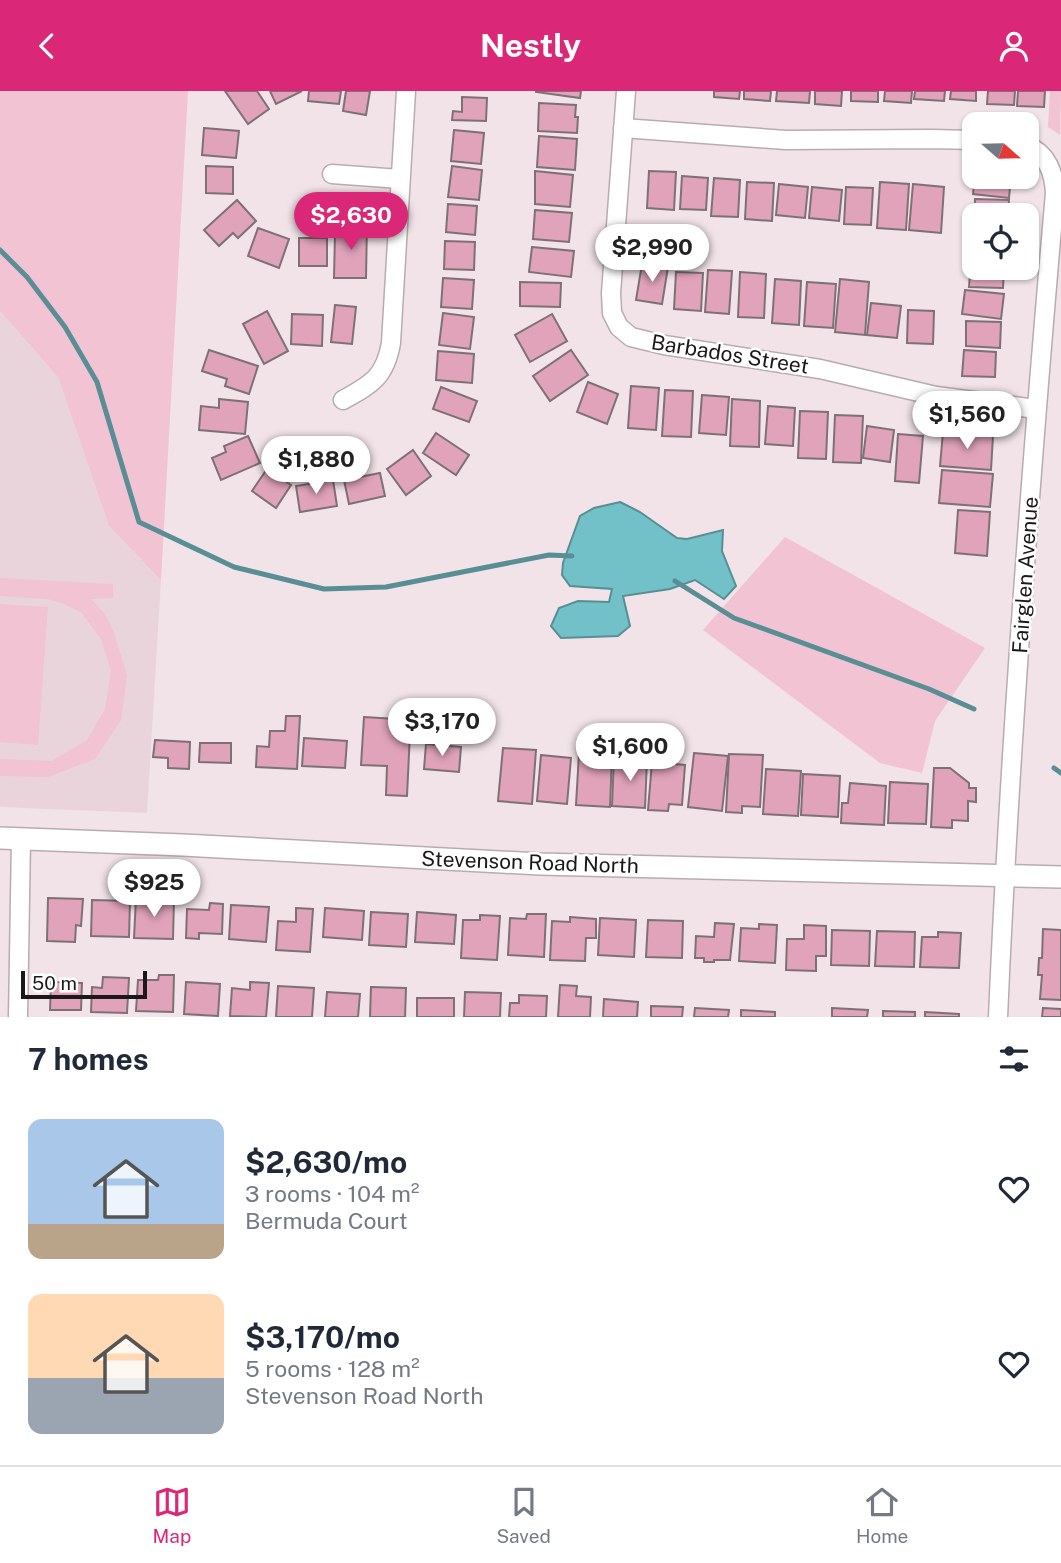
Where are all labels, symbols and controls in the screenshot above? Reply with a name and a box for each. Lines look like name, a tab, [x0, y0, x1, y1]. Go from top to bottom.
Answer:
icon: back	[28, 27, 66, 65]
text: Nestly	[480, 27, 581, 64]
icon: person	[995, 27, 1033, 65]
north arrow	[962, 112, 1040, 189]
map controls	[962, 112, 1039, 280]
pin: $2,630	[294, 193, 408, 252]
text: $2,630	[310, 201, 392, 228]
button: locate	[962, 203, 1039, 280]
pin: $2,990	[595, 225, 709, 284]
text: $2,990	[611, 233, 693, 260]
street label: Barbados Street	[649, 329, 811, 379]
pin: $1,560	[910, 391, 1024, 451]
text: $1,560	[928, 400, 1006, 427]
pin: $1,880	[259, 437, 373, 496]
text: $1,880	[277, 445, 355, 472]
street label: Fairglen Avenue	[1007, 496, 1043, 654]
pin: $3,170	[385, 699, 499, 758]
text: $3,170	[404, 707, 480, 734]
pin: $1,600	[573, 723, 687, 783]
text: $1,600	[592, 732, 668, 759]
street label: Stevenson Road North	[421, 846, 639, 878]
pin: $925	[113, 859, 195, 919]
text: $925	[124, 868, 184, 895]
scale bar	[21, 968, 147, 1000]
text: 50 m	[32, 972, 77, 994]
icon: filters	[995, 1040, 1033, 1078]
text: 7 homes	[28, 1041, 149, 1077]
text: $2,630/mo	[245, 1144, 407, 1180]
icon: home	[84, 1147, 168, 1231]
icon: heart	[995, 1170, 1033, 1208]
text: 3 rooms · 104 m²	[245, 1180, 419, 1207]
text: Bermuda Court	[245, 1207, 408, 1234]
text: $3,170/mo	[245, 1319, 400, 1355]
icon: home	[84, 1322, 168, 1406]
icon: heart	[995, 1345, 1033, 1383]
text: 5 rooms · 128 m²	[245, 1355, 420, 1382]
text: Stevenson Road North	[245, 1382, 484, 1409]
tab: Map	[153, 1483, 191, 1547]
tab: Saved	[496, 1483, 551, 1547]
tab: Home	[856, 1483, 908, 1547]

